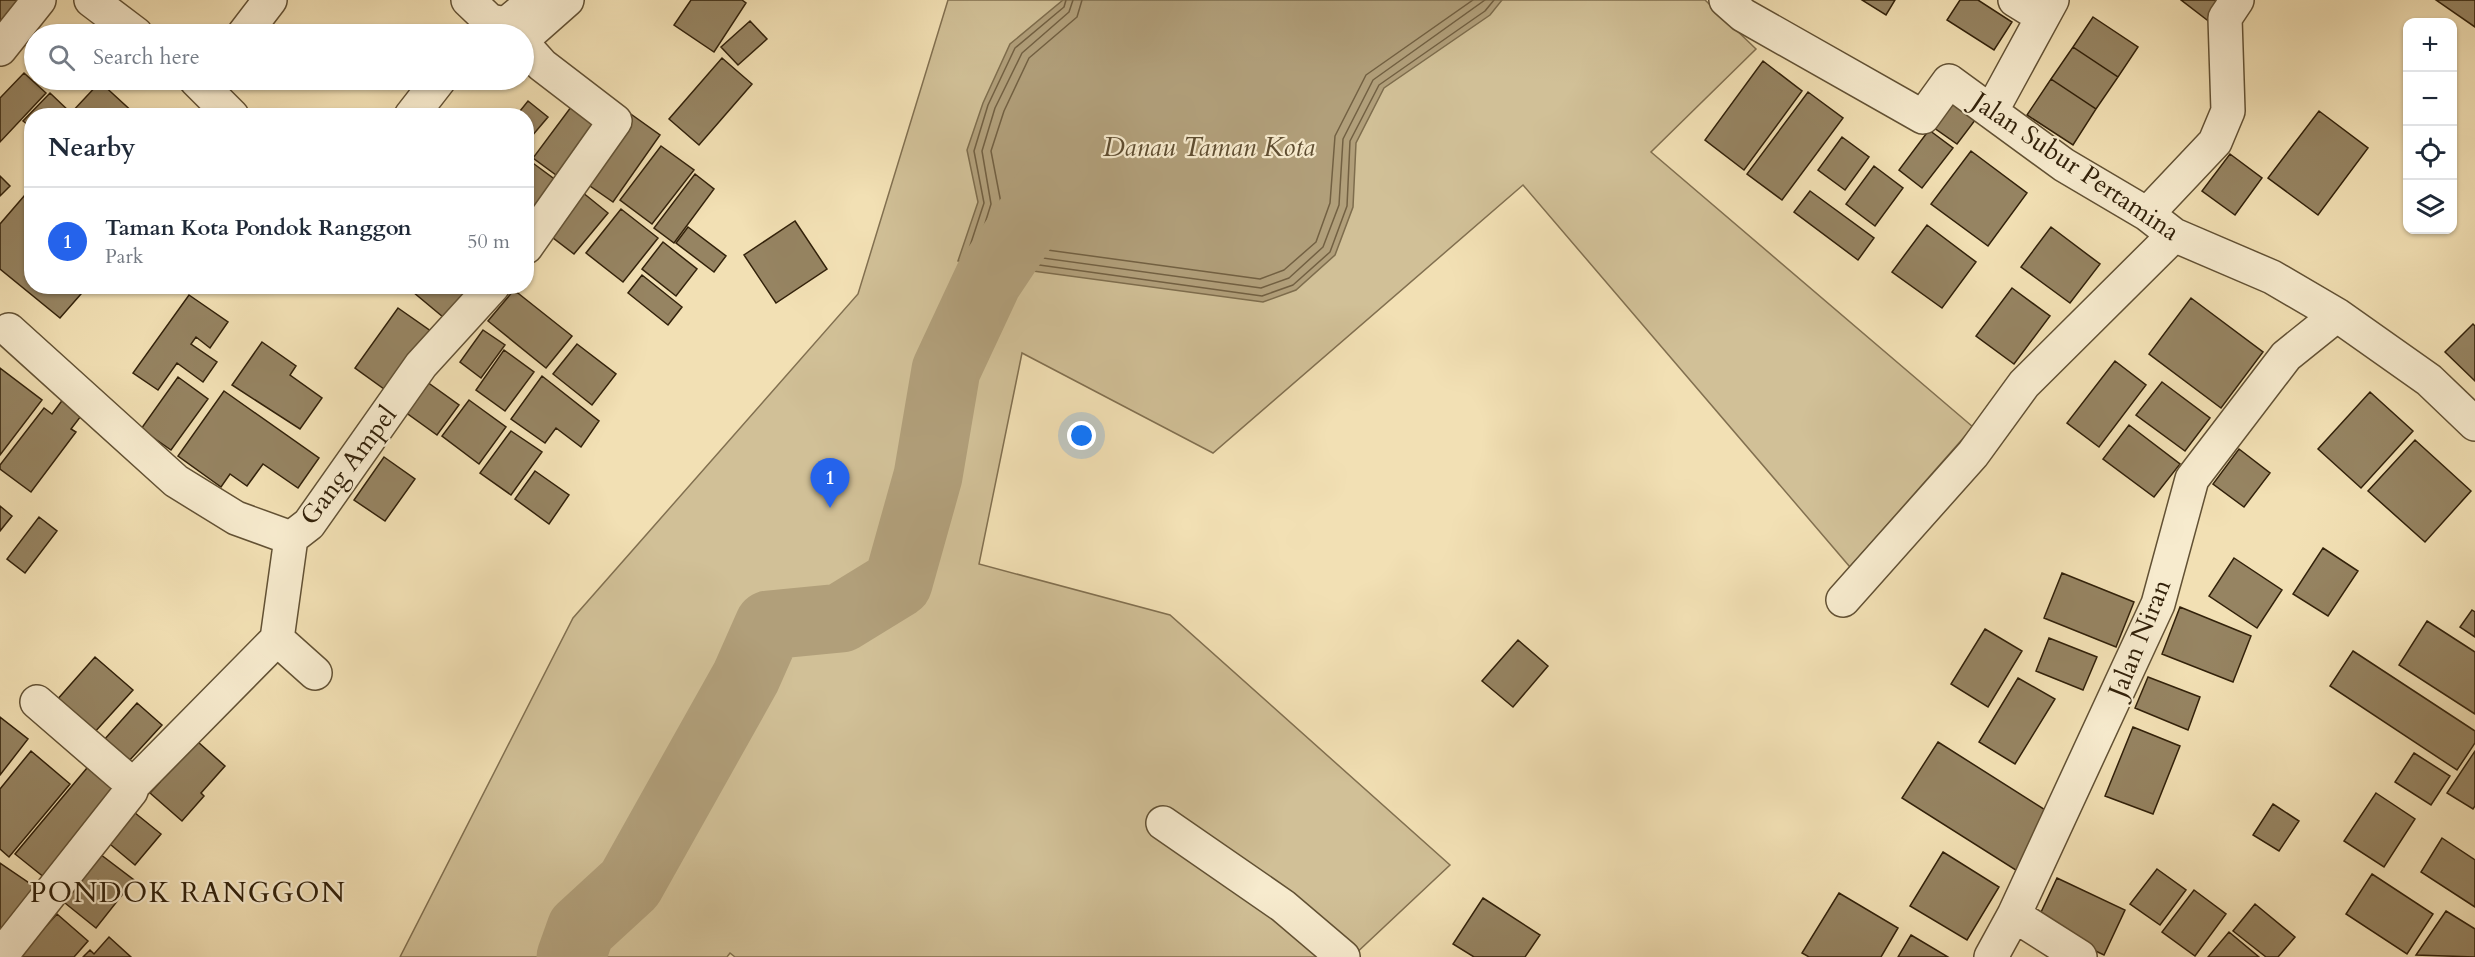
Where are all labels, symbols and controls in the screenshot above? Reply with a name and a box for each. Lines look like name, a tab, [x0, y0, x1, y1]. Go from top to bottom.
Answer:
map controls	[2403, 18, 2457, 234]
button: +	[2403, 18, 2457, 72]
search box	[24, 24, 534, 90]
icon: search	[45, 41, 78, 74]
text: Search here	[93, 42, 200, 72]
button: −	[2403, 72, 2457, 126]
street label: Jalan Subur Pertamina	[1962, 82, 2186, 249]
button: locate	[2403, 126, 2457, 180]
water label: Danau Taman Kota	[1103, 129, 1315, 166]
text: Nearby	[48, 130, 136, 165]
button: layers	[2403, 180, 2457, 234]
text: Taman Kota Pondok Ranggon	[105, 213, 412, 243]
text: 1	[62, 228, 73, 255]
text: 50 m	[467, 228, 510, 255]
text: Park	[105, 243, 143, 270]
street label: Gang Ampel	[292, 398, 405, 532]
your location	[1067, 421, 1096, 450]
pin: 1	[810, 458, 850, 508]
street label: Jalan Niran	[2098, 574, 2179, 706]
district label: PONDOK RANGGON	[30, 874, 346, 912]

